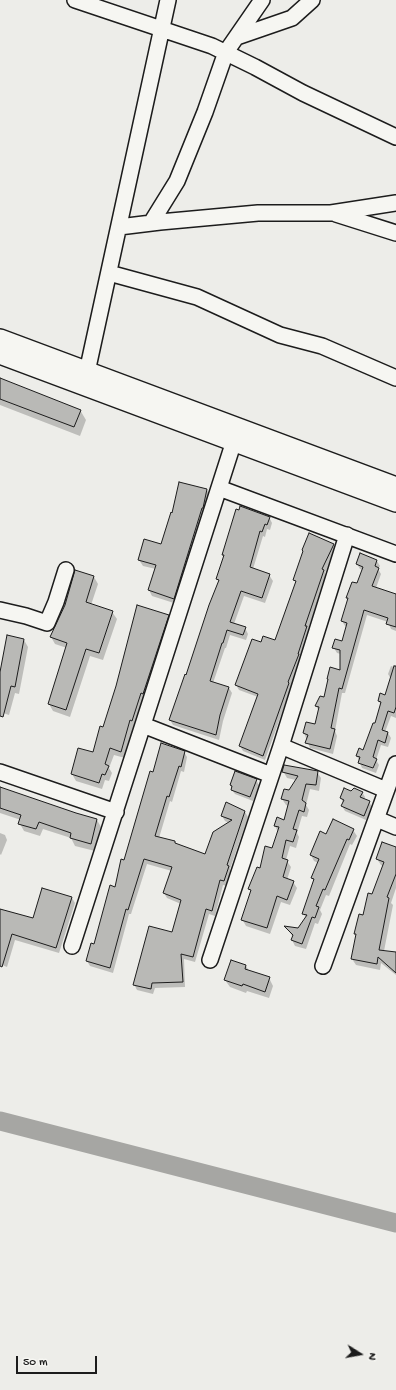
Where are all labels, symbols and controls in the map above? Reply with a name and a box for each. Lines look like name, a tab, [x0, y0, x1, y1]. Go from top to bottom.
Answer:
north arrow	[340, 1334, 380, 1374]
scale bar	[18, 1348, 99, 1374]
text: N	[365, 1352, 378, 1361]
text: 50 m	[23, 1356, 48, 1370]

